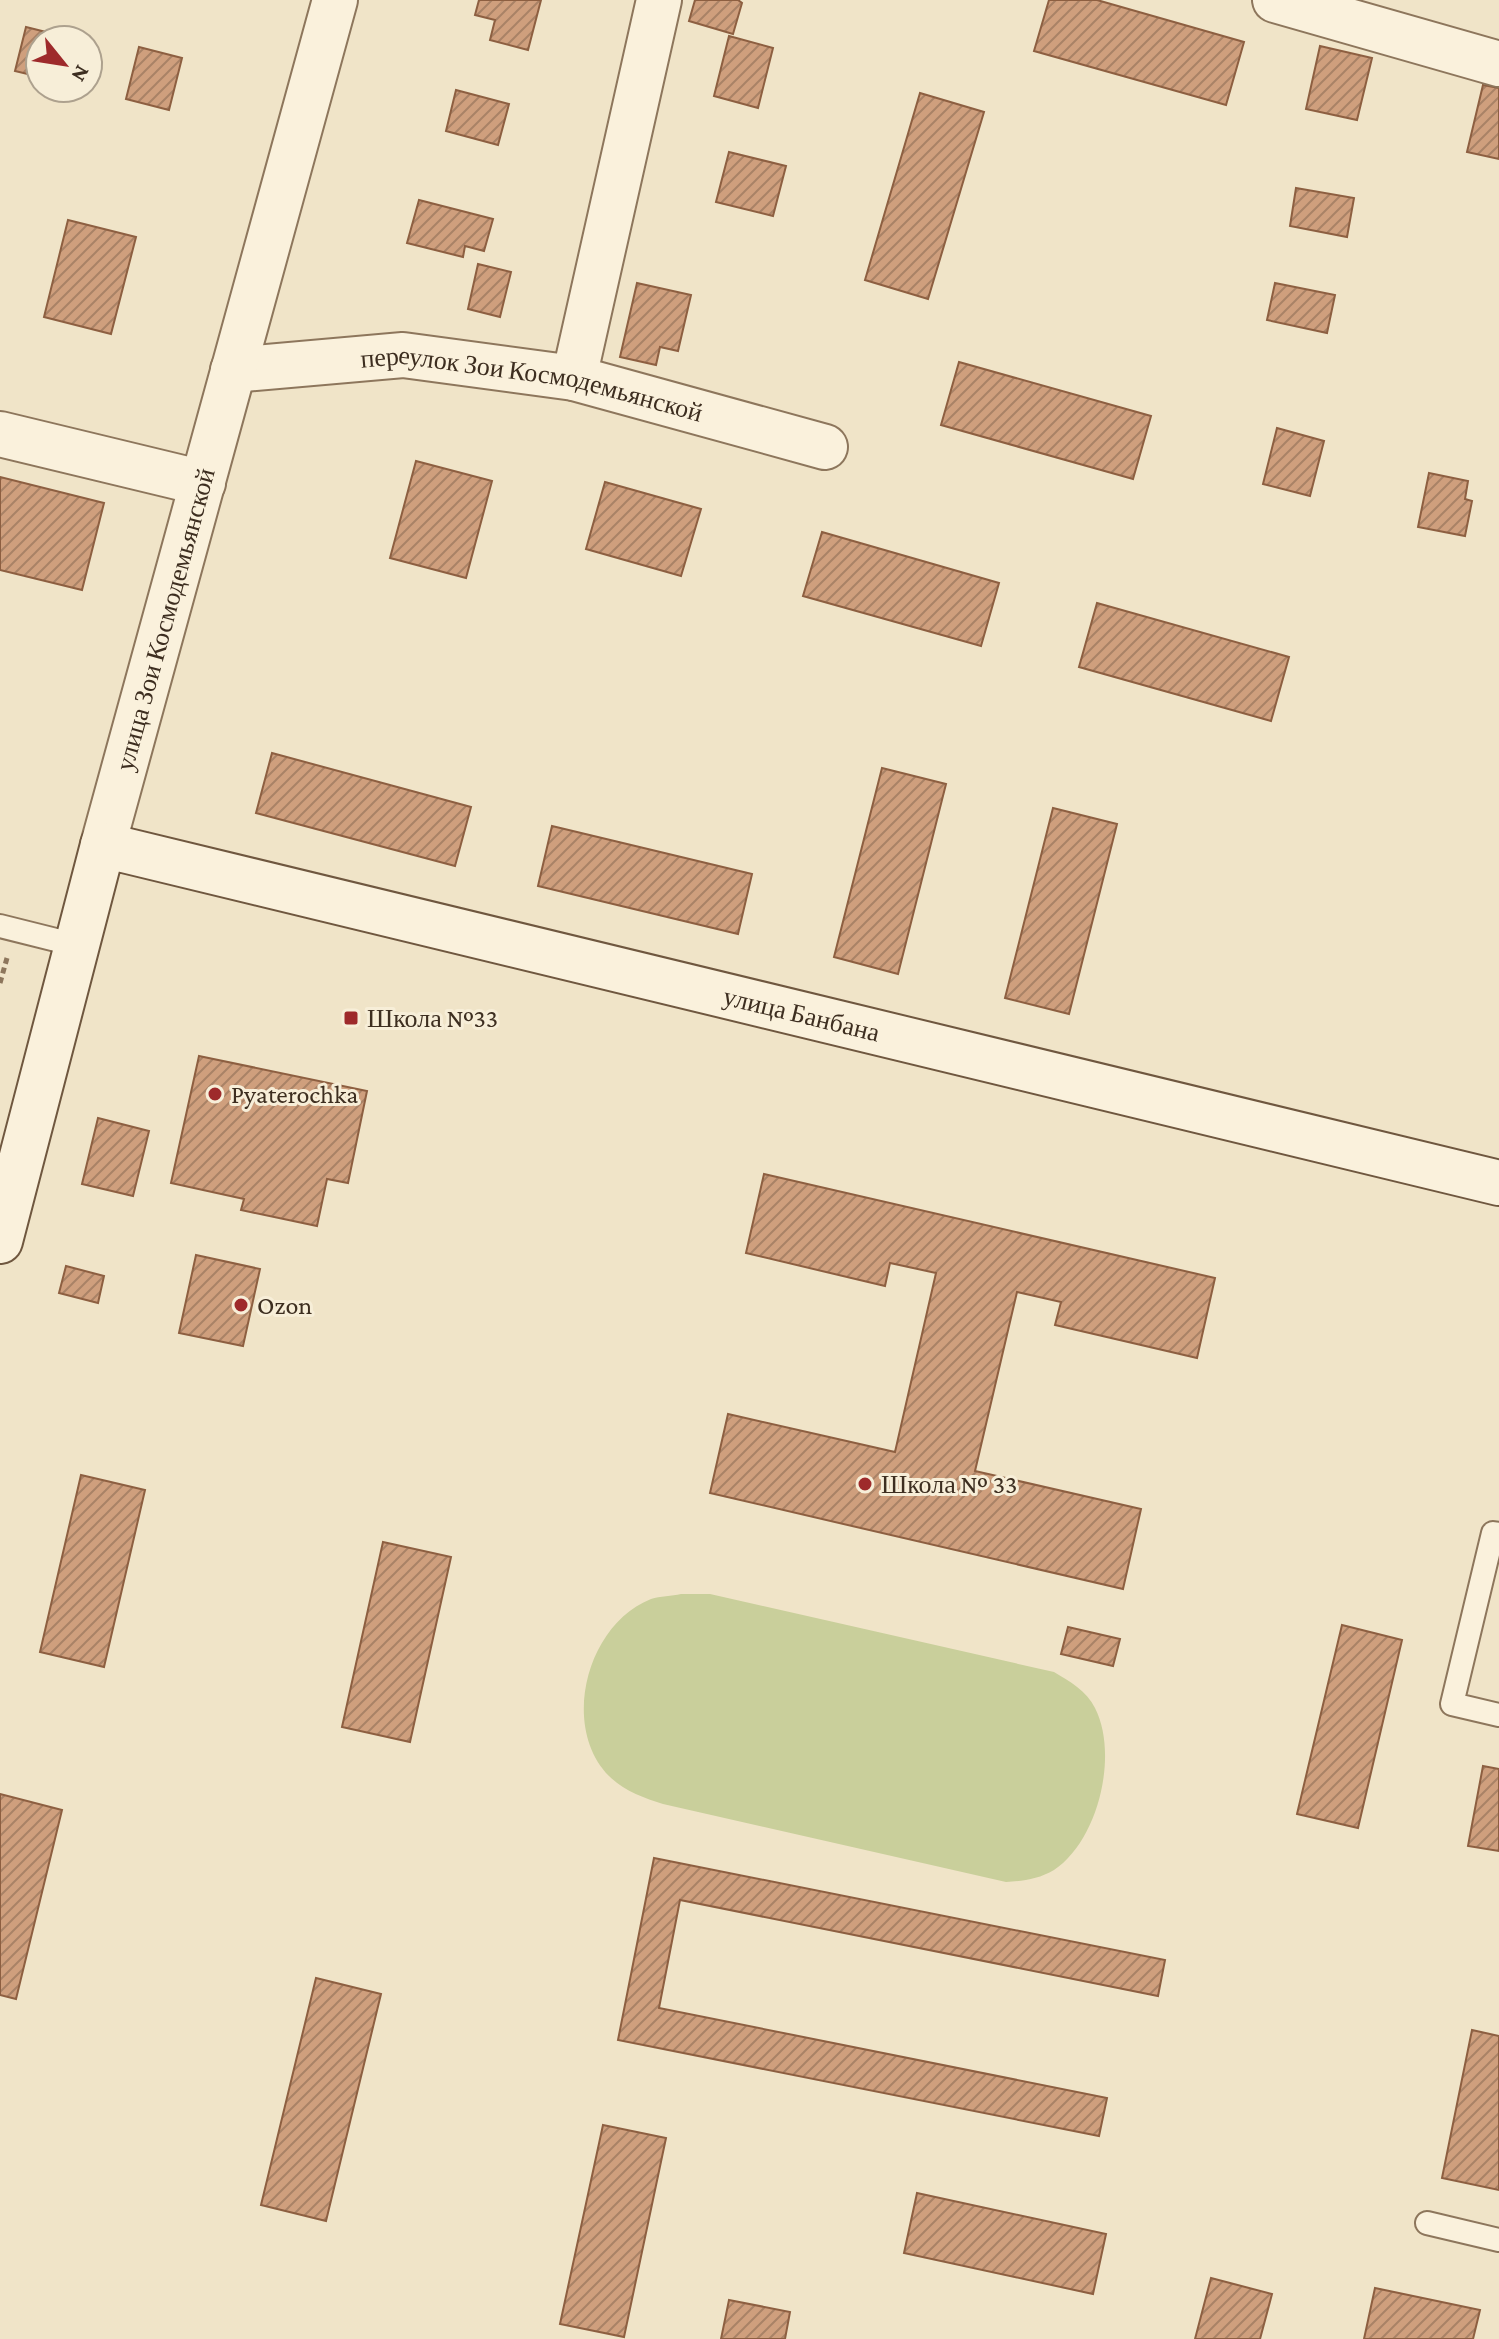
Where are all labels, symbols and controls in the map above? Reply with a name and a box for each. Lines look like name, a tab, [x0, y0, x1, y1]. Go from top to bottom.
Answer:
north arrow	[24, 24, 104, 104]
text: N	[66, 61, 95, 86]
street label: переулок Зои Космодемьянской	[359, 340, 706, 427]
street label: улица Зои Космодемьянской	[110, 465, 220, 774]
street label: улица Банбана	[721, 981, 883, 1047]
place label: Школа №33	[367, 1004, 498, 1033]
marker: Школа №33	[342, 1009, 360, 1027]
place label: Pyaterochka	[231, 1080, 358, 1109]
marker: Pyaterochka	[206, 1085, 224, 1103]
place label: Ozon	[257, 1291, 312, 1320]
marker: Ozon	[232, 1296, 250, 1314]
place label: Школа № 33	[881, 1470, 1017, 1499]
marker: Школа № 33	[856, 1475, 874, 1493]

